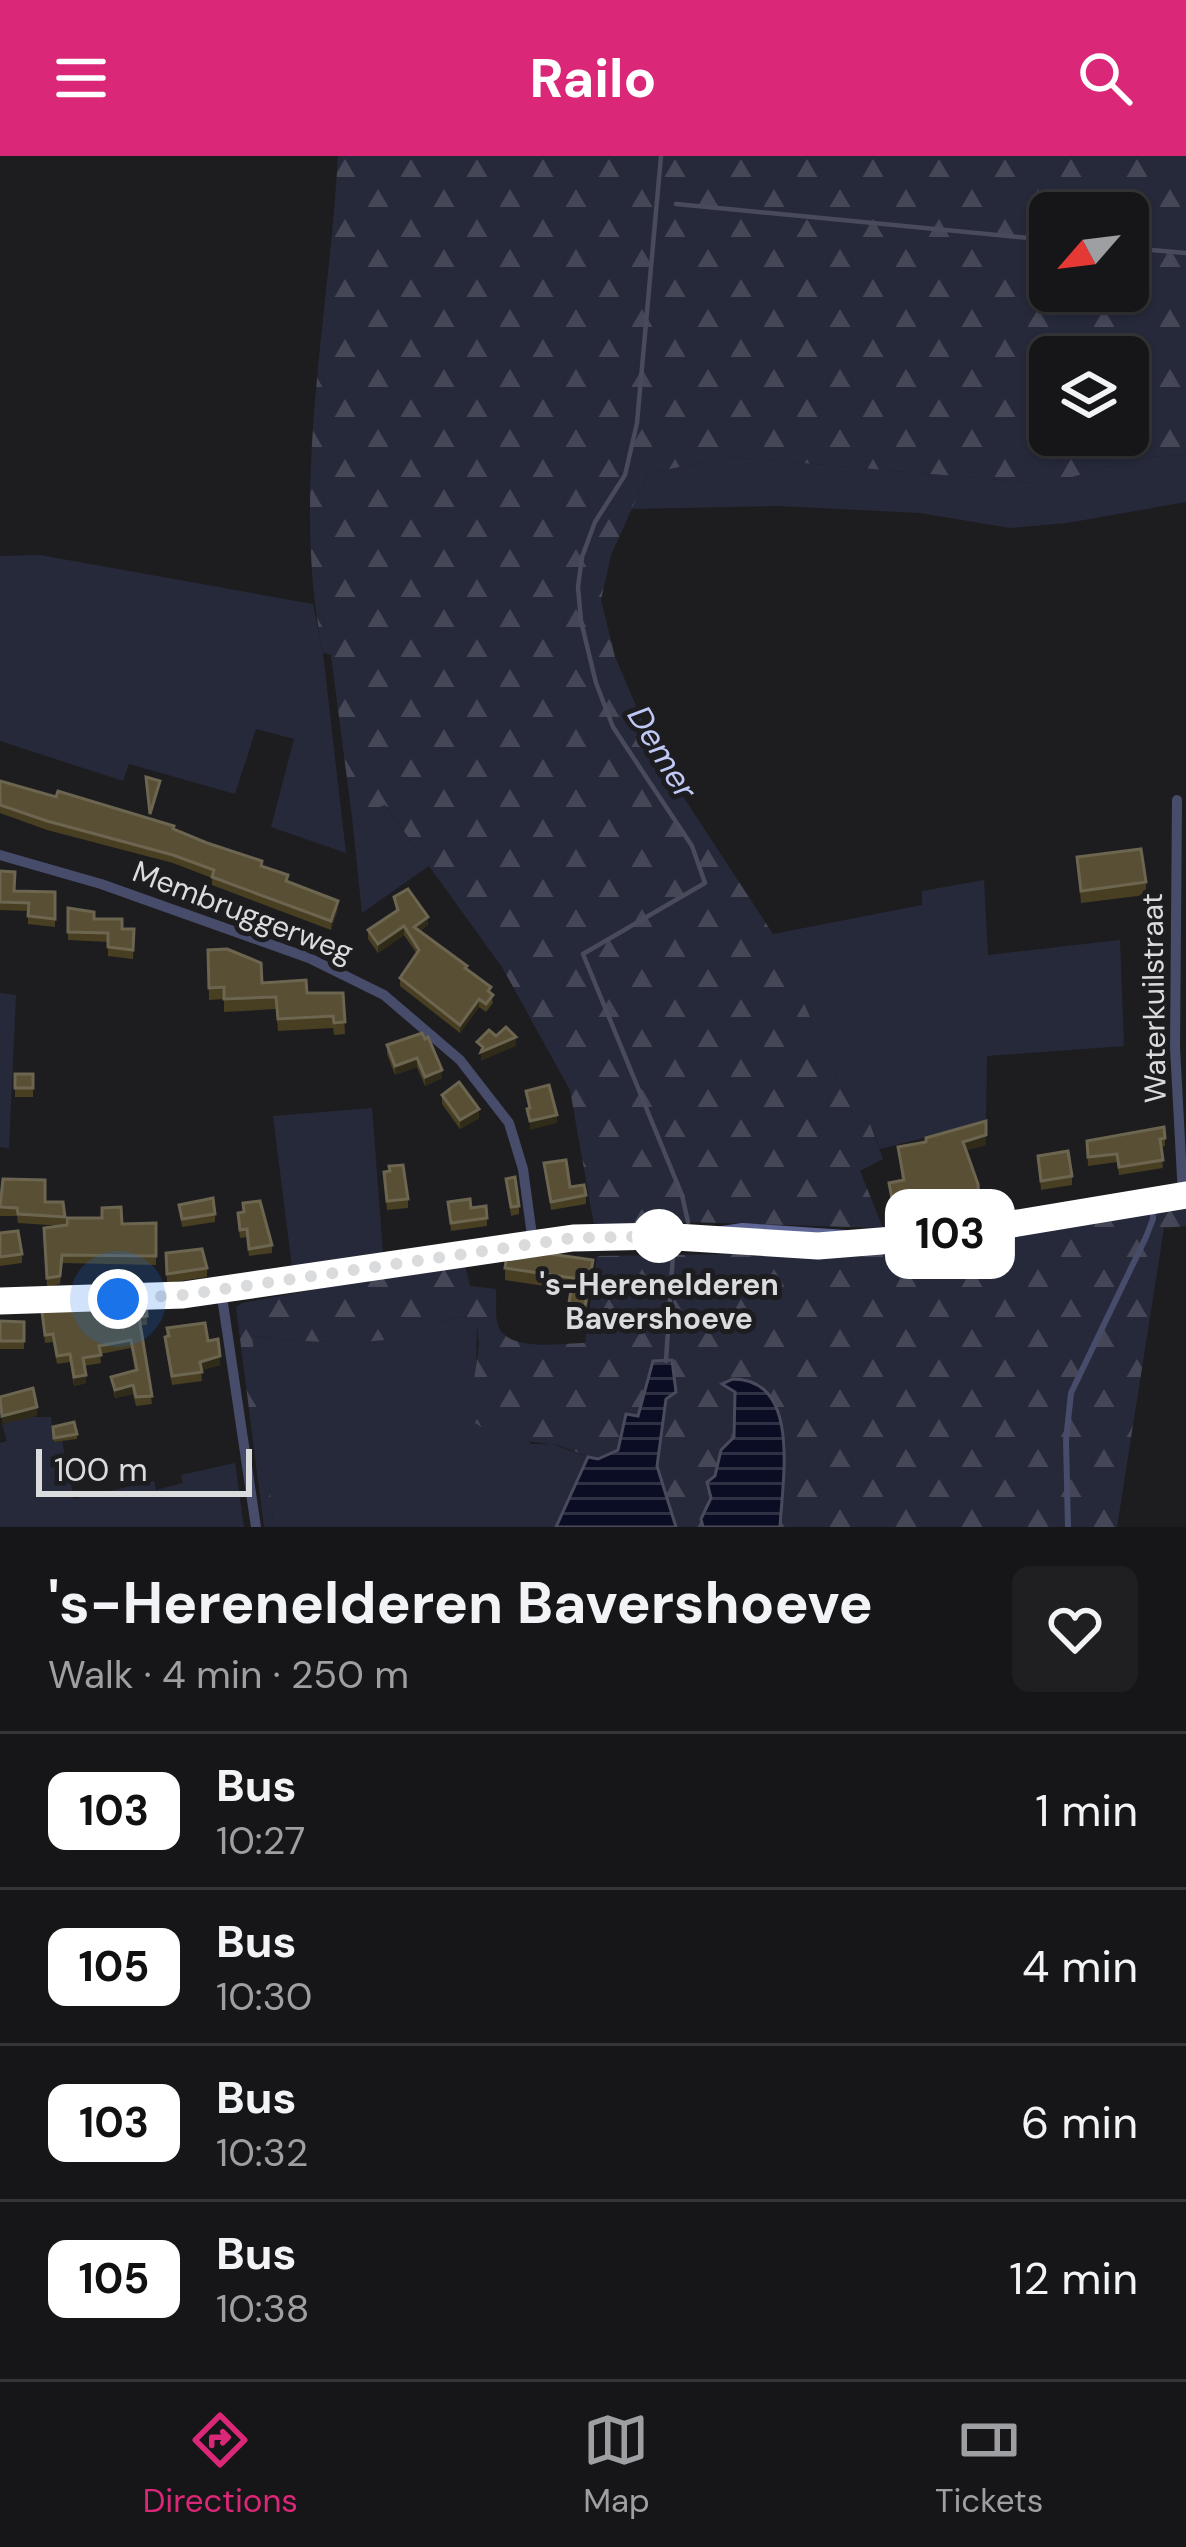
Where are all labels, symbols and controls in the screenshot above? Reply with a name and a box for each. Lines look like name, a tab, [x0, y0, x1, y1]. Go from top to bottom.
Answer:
text: Railo	[530, 43, 656, 114]
icon: menu	[48, 45, 114, 111]
icon: search	[1072, 45, 1138, 111]
north arrow	[1029, 192, 1149, 312]
map controls	[1029, 192, 1149, 456]
button: layers	[1029, 336, 1149, 456]
water label: Demer	[618, 698, 708, 808]
street label: Membruggerweg	[127, 852, 359, 972]
street label: Waterkuilstraat	[1132, 892, 1175, 1104]
line badge: 103	[881, 1195, 1019, 1273]
text: 103	[915, 1206, 985, 1261]
marker: 's-Herenelderen Bavershoeve	[634, 1211, 684, 1261]
place label: 's-Herenelderen Bavershoeve	[539, 1265, 779, 1338]
your location	[88, 1269, 148, 1329]
scale bar	[36, 1443, 252, 1496]
text: 100 m	[54, 1448, 148, 1491]
text: 's-Herenelderen Bavershoeve	[48, 1566, 873, 1641]
button: heart	[1012, 1566, 1138, 1692]
text: Walk · 4 min · 250 m	[48, 1649, 409, 1700]
text: Bus	[216, 1756, 296, 1815]
text: 1 min	[1035, 1781, 1138, 1840]
text: 103	[79, 1783, 149, 1838]
text: 10:27	[216, 1815, 305, 1866]
text: Bus	[216, 1912, 296, 1971]
text: 4 min	[1022, 1937, 1138, 1996]
text: 105	[79, 1939, 149, 1994]
text: 10:30	[216, 1971, 312, 2022]
text: Bus	[216, 2068, 296, 2127]
text: 6 min	[1021, 2093, 1138, 2152]
text: 103	[79, 2095, 149, 2150]
text: 10:32	[216, 2127, 308, 2178]
text: Bus	[216, 2224, 296, 2283]
text: 12 min	[1009, 2249, 1138, 2308]
text: 105	[79, 2251, 149, 2306]
text: 10:38	[216, 2283, 309, 2334]
tab: Directions	[143, 2407, 298, 2522]
tab: Map	[583, 2407, 650, 2522]
tab: Tickets	[935, 2407, 1043, 2522]

